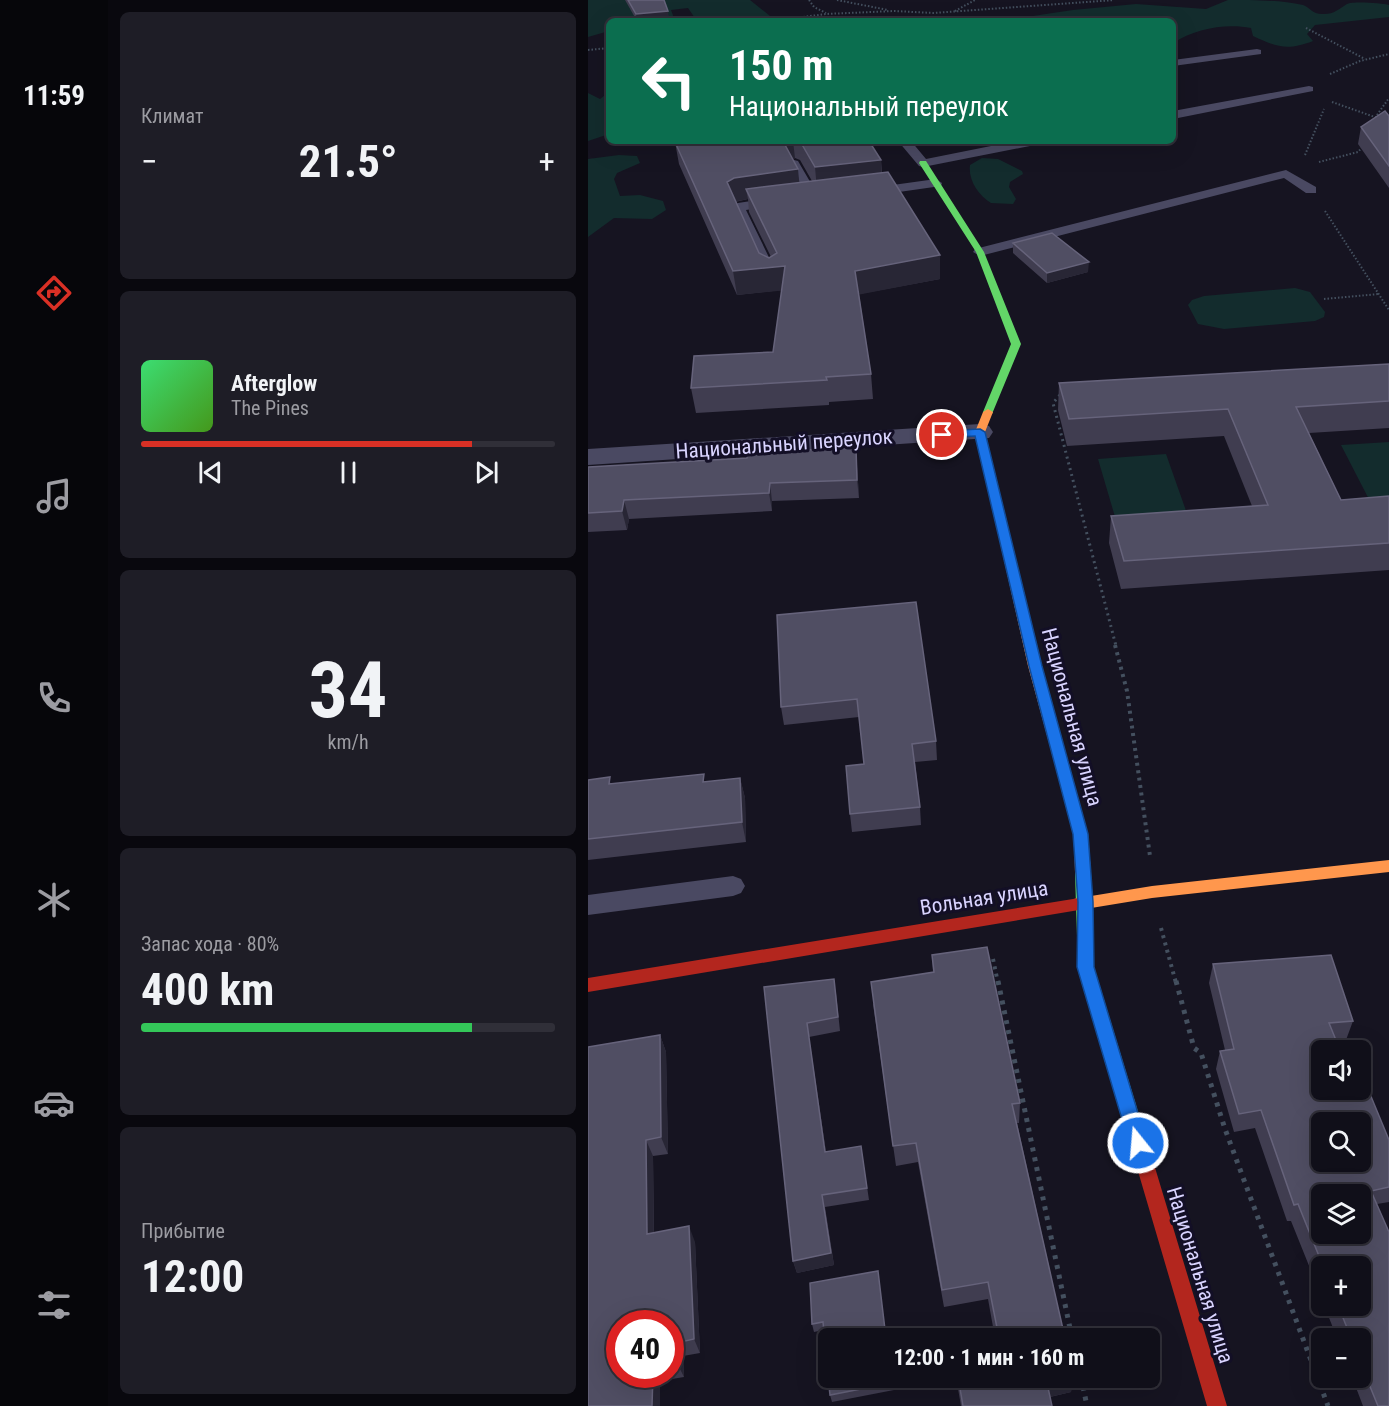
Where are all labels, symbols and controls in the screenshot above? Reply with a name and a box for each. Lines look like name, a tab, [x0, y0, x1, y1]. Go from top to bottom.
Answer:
text: 150 m	[729, 41, 834, 90]
icon: left	[630, 42, 708, 120]
text: 11:59	[23, 80, 85, 112]
text: Национальный переулок	[729, 91, 1009, 123]
text: Климат	[141, 104, 203, 128]
text: 21.5°	[299, 135, 397, 188]
text: −	[141, 142, 158, 181]
text: +	[539, 142, 555, 181]
icon: directions	[33, 272, 75, 314]
text: Afterglow	[231, 371, 317, 396]
text: The Pines	[231, 396, 309, 420]
pin	[916, 409, 967, 460]
icon: arrive	[925, 418, 958, 451]
street label: Национальный переулок	[675, 424, 893, 464]
icon: previous	[194, 456, 227, 489]
icon: pause	[332, 456, 365, 489]
icon: next	[470, 456, 503, 489]
icon: music	[33, 475, 75, 517]
street label: Национальная улица	[1037, 625, 1107, 809]
text: 34	[309, 645, 387, 736]
icon: phone	[33, 677, 75, 719]
text: km/h	[327, 730, 369, 754]
street label: Вольная улица	[918, 876, 1050, 920]
icon: climate	[33, 879, 75, 921]
text: Запас хода · 80%	[141, 932, 279, 956]
text: 400 km	[141, 963, 274, 1016]
map controls	[1311, 1040, 1371, 1388]
button: sound	[1311, 1040, 1371, 1100]
icon: car	[33, 1082, 75, 1124]
position arrow	[1106, 1111, 1170, 1175]
button: search	[1311, 1112, 1371, 1172]
street label: Национальная улица	[1162, 1184, 1238, 1366]
button: layers	[1311, 1184, 1371, 1244]
text: Прибытие	[141, 1219, 225, 1243]
text: 12:00	[141, 1250, 244, 1303]
button: +	[1311, 1256, 1371, 1316]
icon: filters	[33, 1284, 75, 1326]
speed limit sign: 40	[606, 1310, 684, 1388]
button: −	[1311, 1328, 1371, 1388]
text: 12:00 · 1 мин · 160 m	[894, 1345, 1084, 1370]

